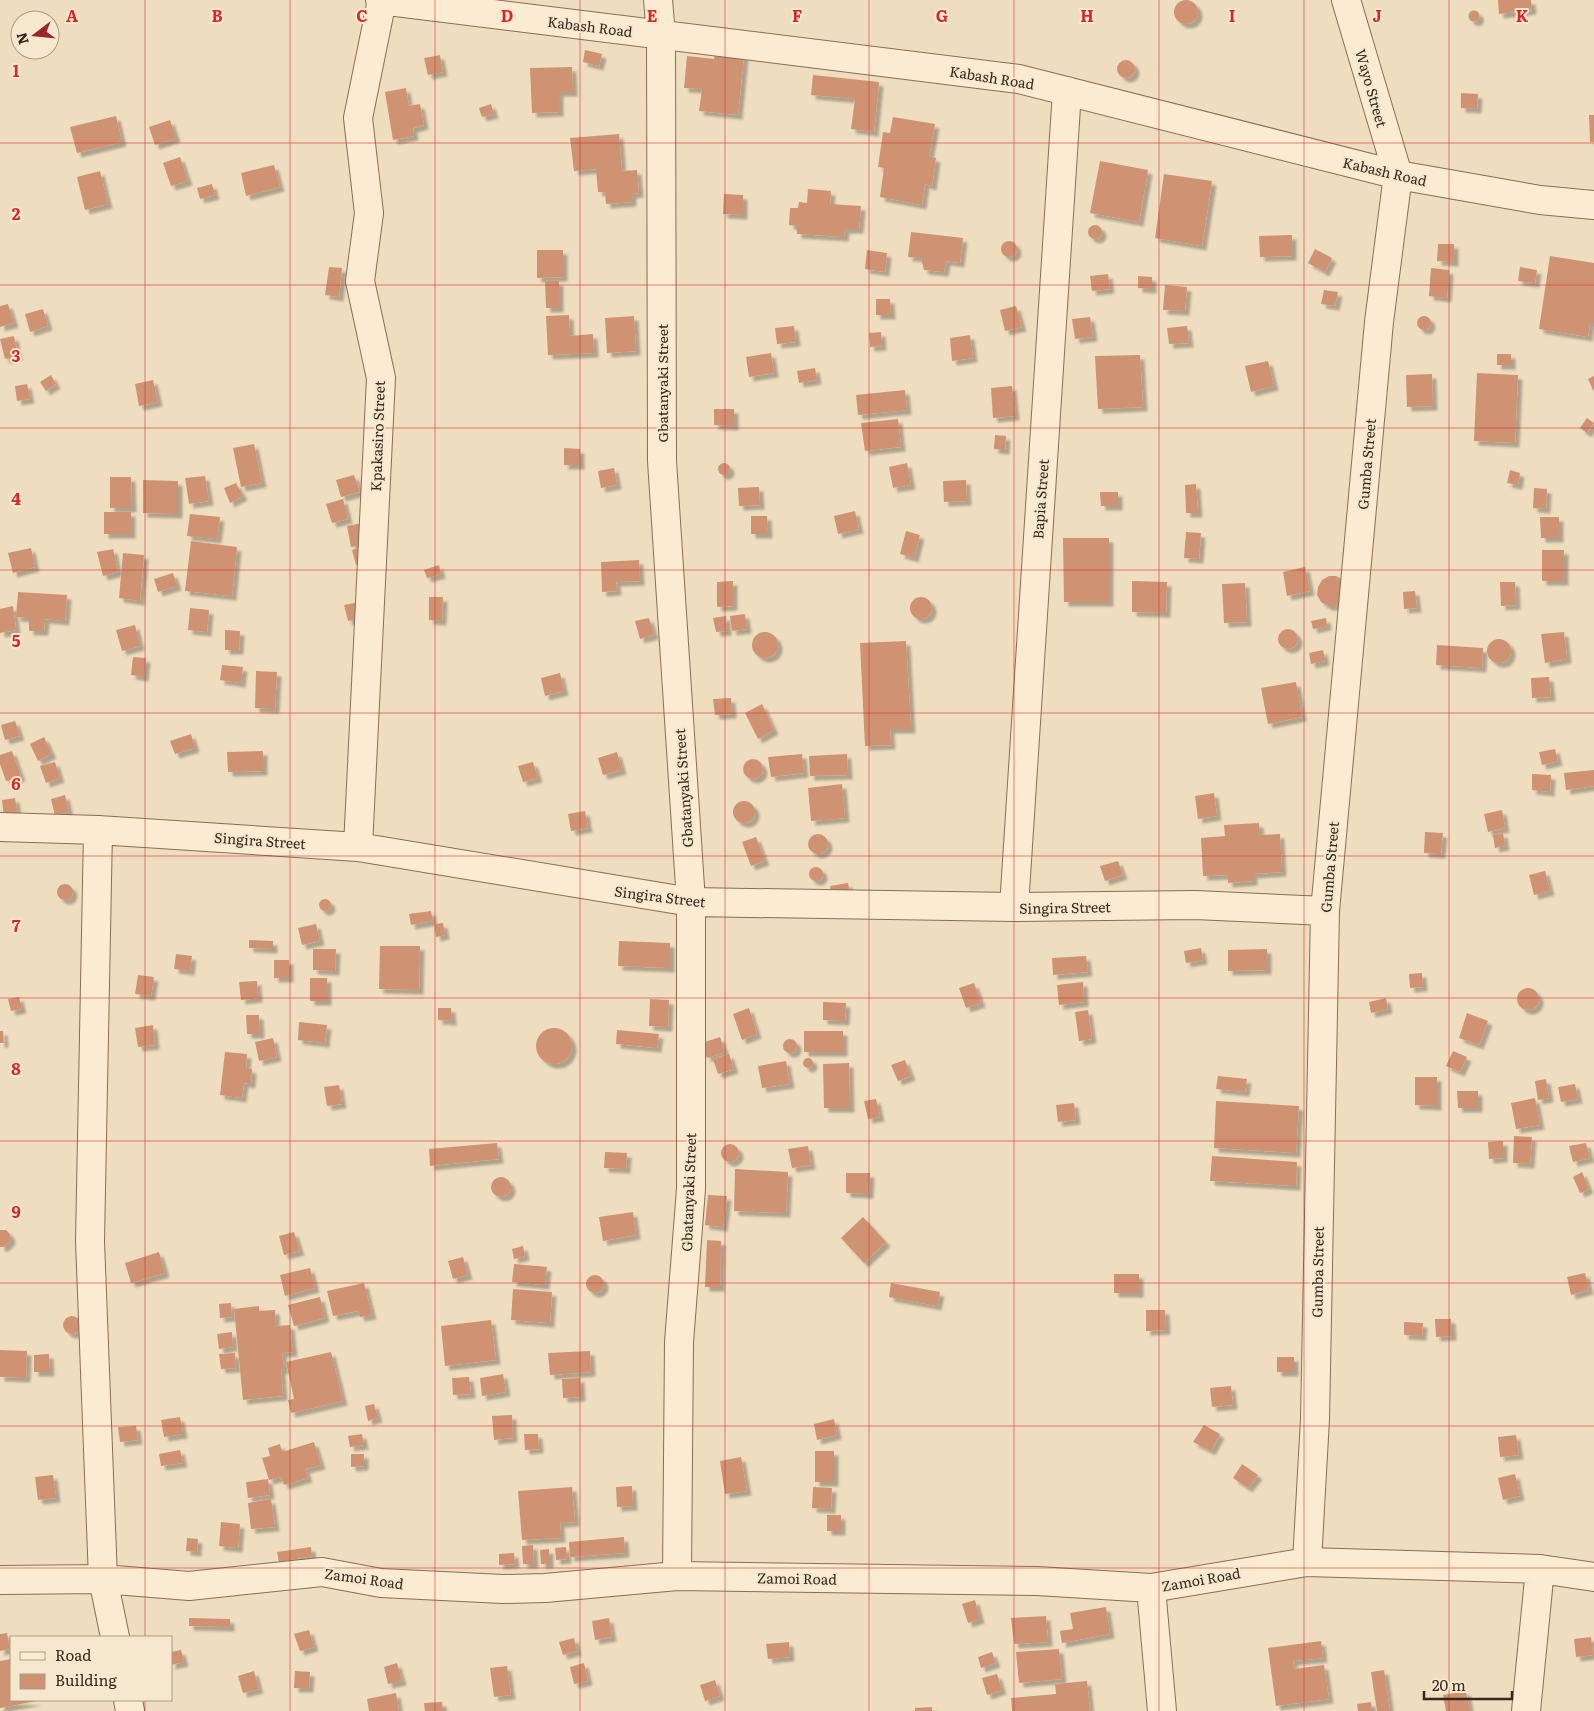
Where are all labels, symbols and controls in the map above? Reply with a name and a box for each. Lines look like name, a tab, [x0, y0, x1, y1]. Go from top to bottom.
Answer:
text: A	[66, 3, 78, 27]
text: B	[211, 3, 223, 27]
text: C	[356, 3, 368, 27]
text: D	[501, 3, 513, 27]
text: E	[647, 3, 658, 27]
text: F	[792, 3, 802, 27]
text: G	[936, 3, 948, 27]
text: H	[1080, 3, 1094, 27]
text: I	[1229, 3, 1235, 27]
text: J	[1372, 3, 1382, 27]
text: K	[1516, 3, 1529, 27]
north arrow	[10, 10, 60, 60]
street label: Kabash Road	[546, 11, 634, 41]
text: N	[10, 30, 33, 47]
street label: Wayo Street	[1351, 46, 1393, 130]
text: 1	[13, 58, 20, 82]
street label: Kabash Road	[948, 60, 1036, 94]
street label: Kabash Road	[1341, 152, 1429, 190]
text: 2	[12, 201, 21, 225]
street label: Gbatanyaki Street	[652, 323, 672, 443]
text: 3	[12, 343, 21, 367]
street label: Kpakasiro Street	[365, 380, 389, 492]
street label: Gumba Street	[1352, 417, 1380, 510]
street label: Bapia Street	[1027, 458, 1053, 540]
text: 4	[11, 486, 21, 510]
text: 5	[12, 628, 21, 652]
street label: Gbatanyaki Street	[669, 728, 697, 848]
text: 6	[11, 771, 21, 795]
street label: Gumba Street	[1315, 820, 1343, 913]
street label: Singira Street	[214, 827, 307, 853]
street label: Singira Street	[613, 880, 707, 912]
street label: Singira Street	[1019, 896, 1111, 918]
text: 7	[12, 913, 21, 937]
text: 8	[11, 1056, 21, 1080]
street label: Gbatanyaki Street	[676, 1132, 700, 1252]
text: 9	[11, 1199, 21, 1223]
street label: Gumba Street	[1306, 1226, 1328, 1318]
street label: Zamoi Road	[1160, 1562, 1242, 1596]
street label: Zamoi Road	[323, 1563, 405, 1594]
street label: Zamoi Road	[757, 1567, 837, 1589]
legend	[10, 1636, 172, 1701]
text: Road	[55, 1643, 91, 1666]
text: Building	[55, 1668, 117, 1691]
scale bar	[1424, 1668, 1512, 1700]
text: 20 m	[1432, 1673, 1466, 1696]

